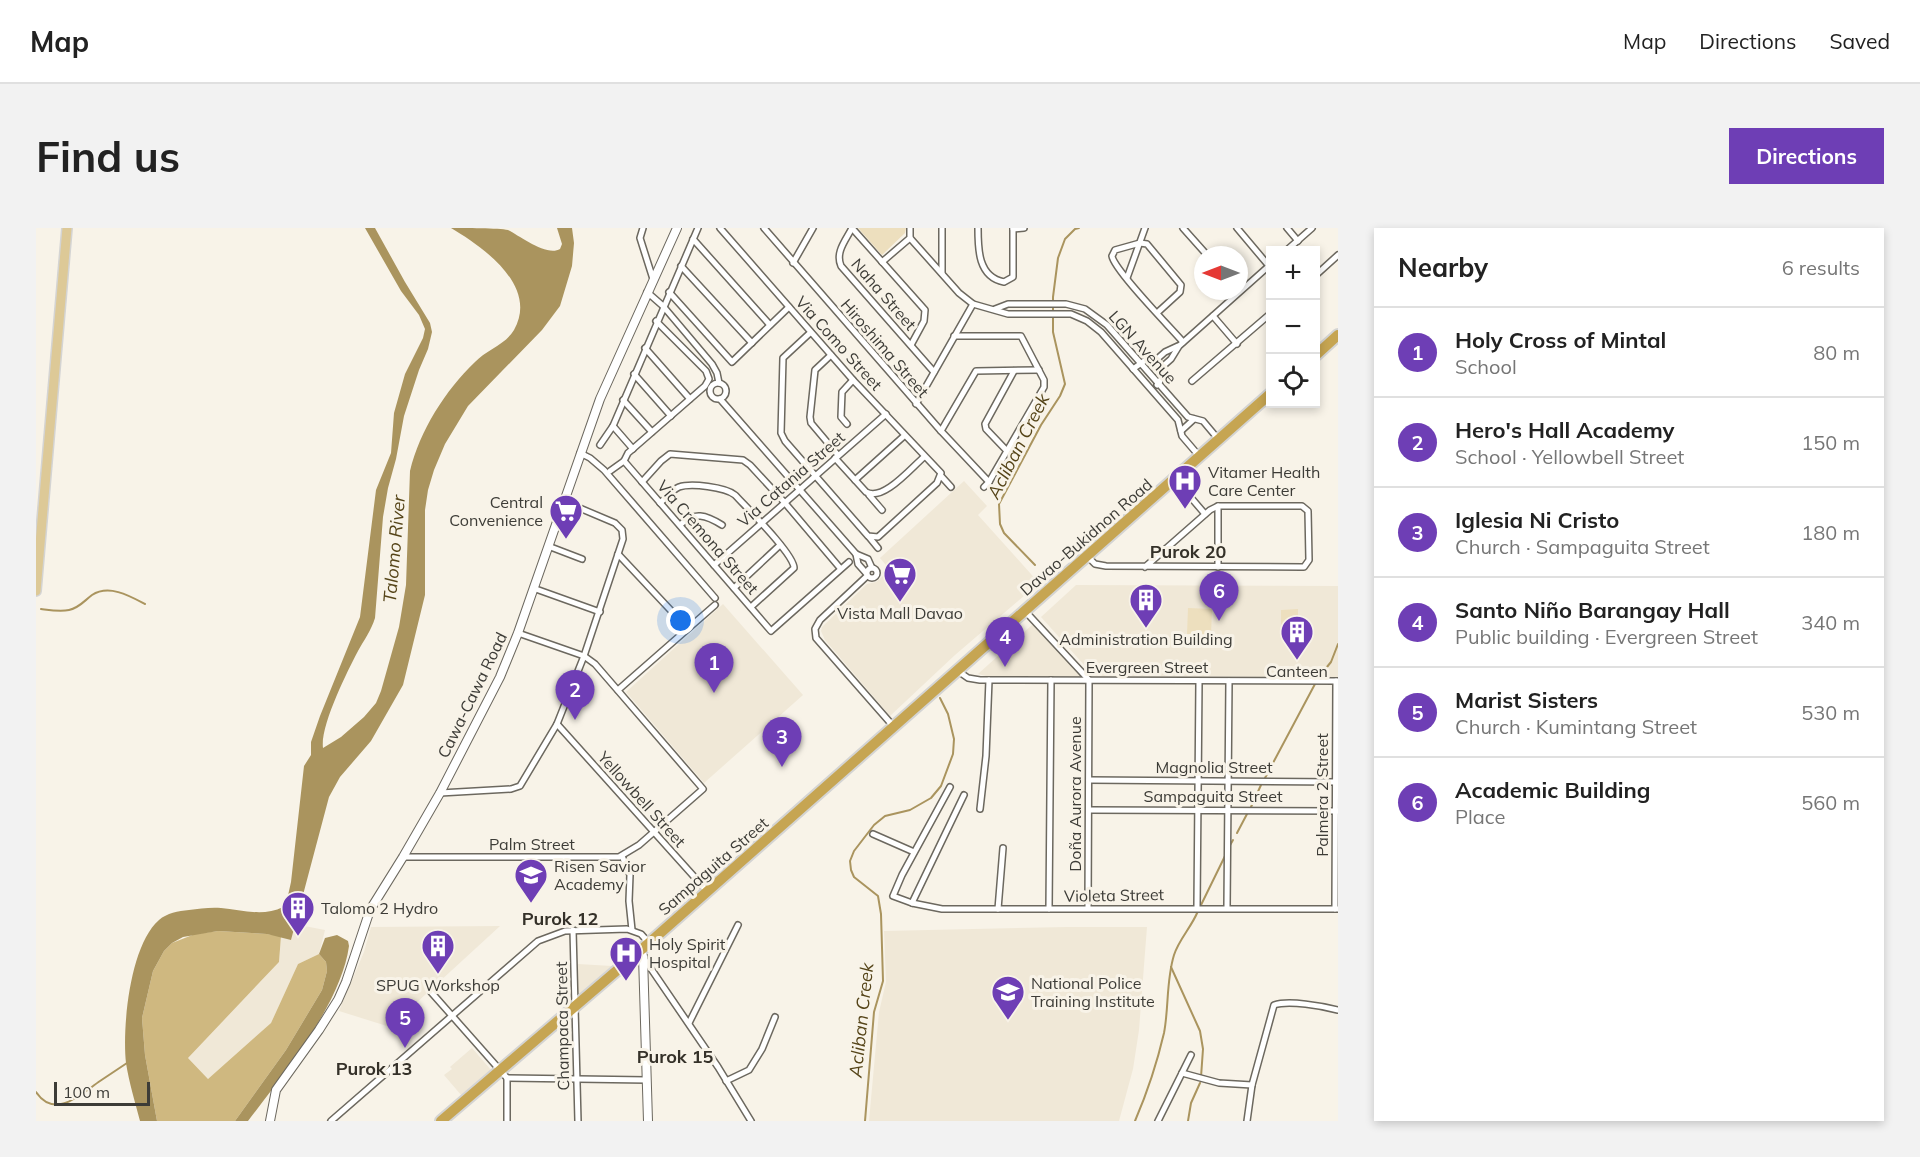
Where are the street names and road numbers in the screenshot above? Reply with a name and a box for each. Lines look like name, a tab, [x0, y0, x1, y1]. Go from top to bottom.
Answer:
street label: Naha Street	[847, 254, 921, 334]
street label: Via Como Street	[791, 292, 887, 395]
street label: Hiroshima Street	[837, 295, 934, 402]
street label: LGN Avenue	[1105, 306, 1181, 388]
street label: Via Catania Street	[733, 427, 849, 531]
street label: Davao-Bukidnon Road	[1016, 474, 1156, 600]
street label: Via Cremona Street	[653, 476, 763, 598]
street label: Cawa-Cawa Road	[433, 629, 511, 761]
street label: Evergreen Street	[1086, 657, 1209, 677]
street label: Doña Aurora Avenue	[1065, 716, 1085, 872]
street label: Palmera 2 Street	[1312, 733, 1332, 857]
street label: Yellowbell Street	[593, 746, 691, 851]
street label: Magnolia Street	[1155, 757, 1273, 777]
street label: Sampaguita Street	[1143, 786, 1283, 806]
street label: Sampaguita Street	[654, 813, 772, 919]
street label: Palm Street	[489, 834, 575, 854]
street label: Violeta Street	[1064, 884, 1165, 906]
street label: Champaca Street	[551, 961, 573, 1091]

